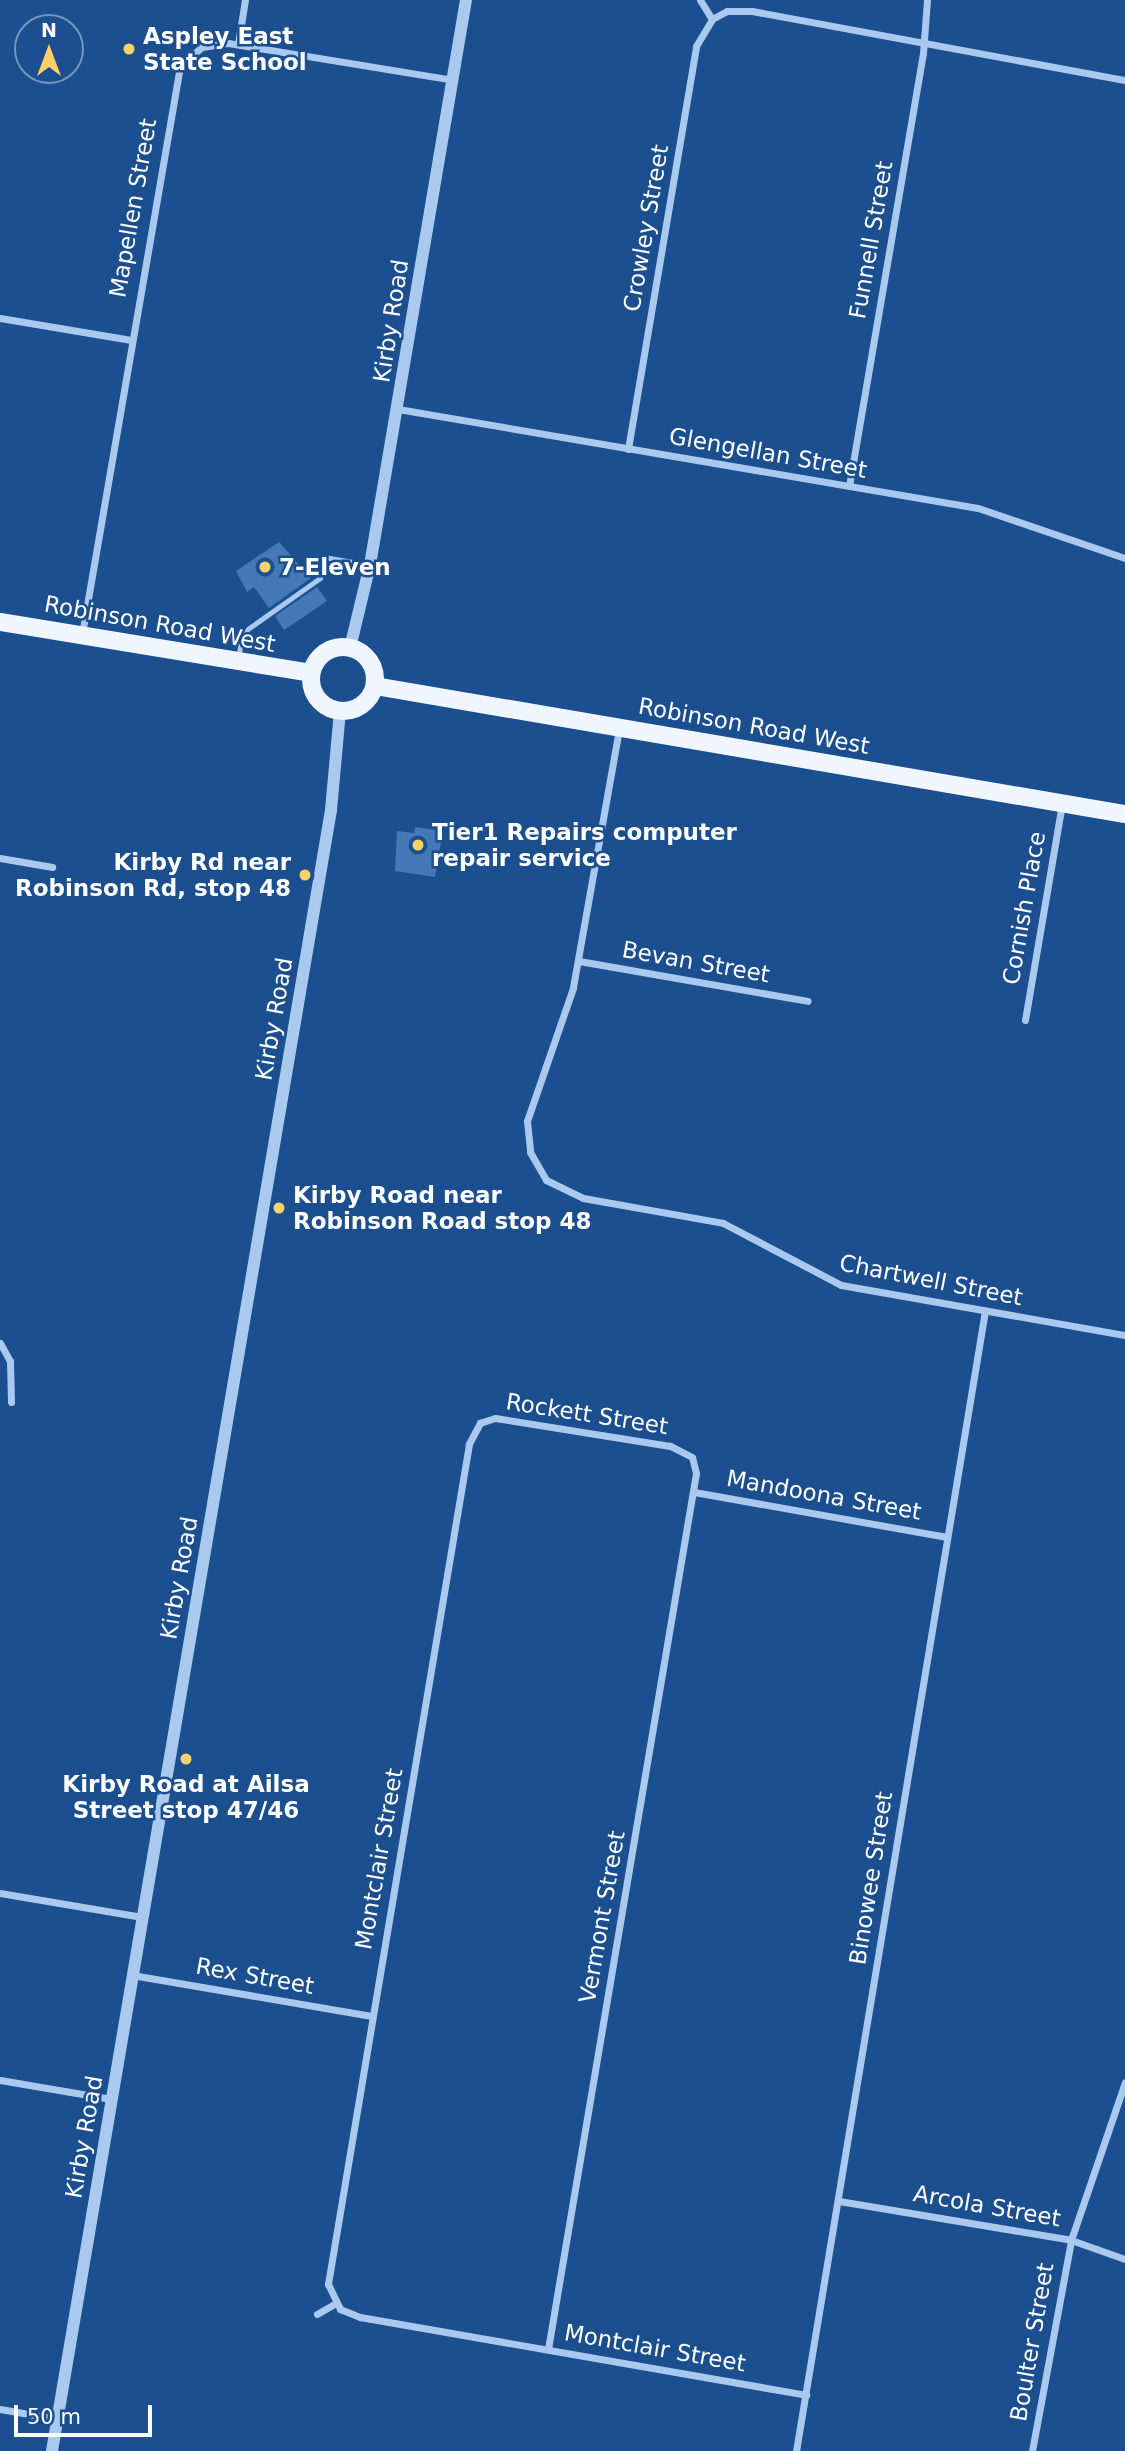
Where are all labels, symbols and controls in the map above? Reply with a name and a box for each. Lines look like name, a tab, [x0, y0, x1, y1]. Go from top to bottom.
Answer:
north arrow	[14, 14, 84, 84]
text: N	[41, 19, 57, 41]
place label: Aspley East State School	[143, 22, 307, 76]
marker: Aspley East State School	[121, 41, 137, 57]
street label: Mapellen Street	[104, 116, 162, 300]
street label: Crowley Street	[618, 142, 674, 314]
street label: Funnell Street	[844, 159, 898, 321]
street label: Kirby Road	[368, 258, 414, 384]
street label: Glengellan Street	[667, 422, 869, 484]
place label: 7-Eleven	[279, 553, 391, 581]
marker: 7-Eleven	[257, 559, 273, 575]
street label: Robinson Road West	[42, 590, 278, 658]
street label: Robinson Road West	[636, 692, 872, 760]
place label: Tier1 Repairs computer repair service	[432, 818, 737, 872]
street label: Cornish Place	[997, 829, 1051, 987]
marker: Tier1 Repairs computer repair service	[410, 837, 426, 853]
place label: Kirby Rd near Robinson Rd, stop 48	[15, 848, 291, 902]
marker: Kirby Rd near Robinson Rd, stop 48	[297, 867, 313, 883]
street label: Bevan Street	[620, 935, 772, 989]
street label: Kirby Road	[250, 955, 298, 1083]
place label: Kirby Road near Robinson Road stop 48	[293, 1181, 592, 1235]
marker: Kirby Road near Robinson Road stop 48	[271, 1200, 287, 1216]
street label: Chartwell Street	[837, 1249, 1025, 1311]
street label: Rockett Street	[504, 1388, 670, 1440]
street label: Mandoona Street	[725, 1464, 923, 1526]
street label: Kirby Road	[155, 1514, 203, 1642]
marker: Kirby Road at Ailsa Street stop 47/46	[178, 1751, 194, 1767]
street label: Montclair Street	[349, 1766, 409, 1952]
place label: Kirby Road at Ailsa Street stop 47/46	[62, 1770, 310, 1824]
street label: Binowee Street	[844, 1789, 898, 1967]
street label: Vermont Street	[573, 1829, 631, 2005]
street label: Rex Street	[194, 1952, 316, 2000]
street label: Kirby Road	[60, 2073, 108, 2201]
street label: Arcola Street	[911, 2179, 1063, 2233]
street label: Boulter Street	[1004, 2261, 1060, 2423]
street label: Montclair Street	[562, 2318, 748, 2378]
scale bar	[18, 2392, 156, 2436]
text: 50 m	[27, 2405, 81, 2429]

